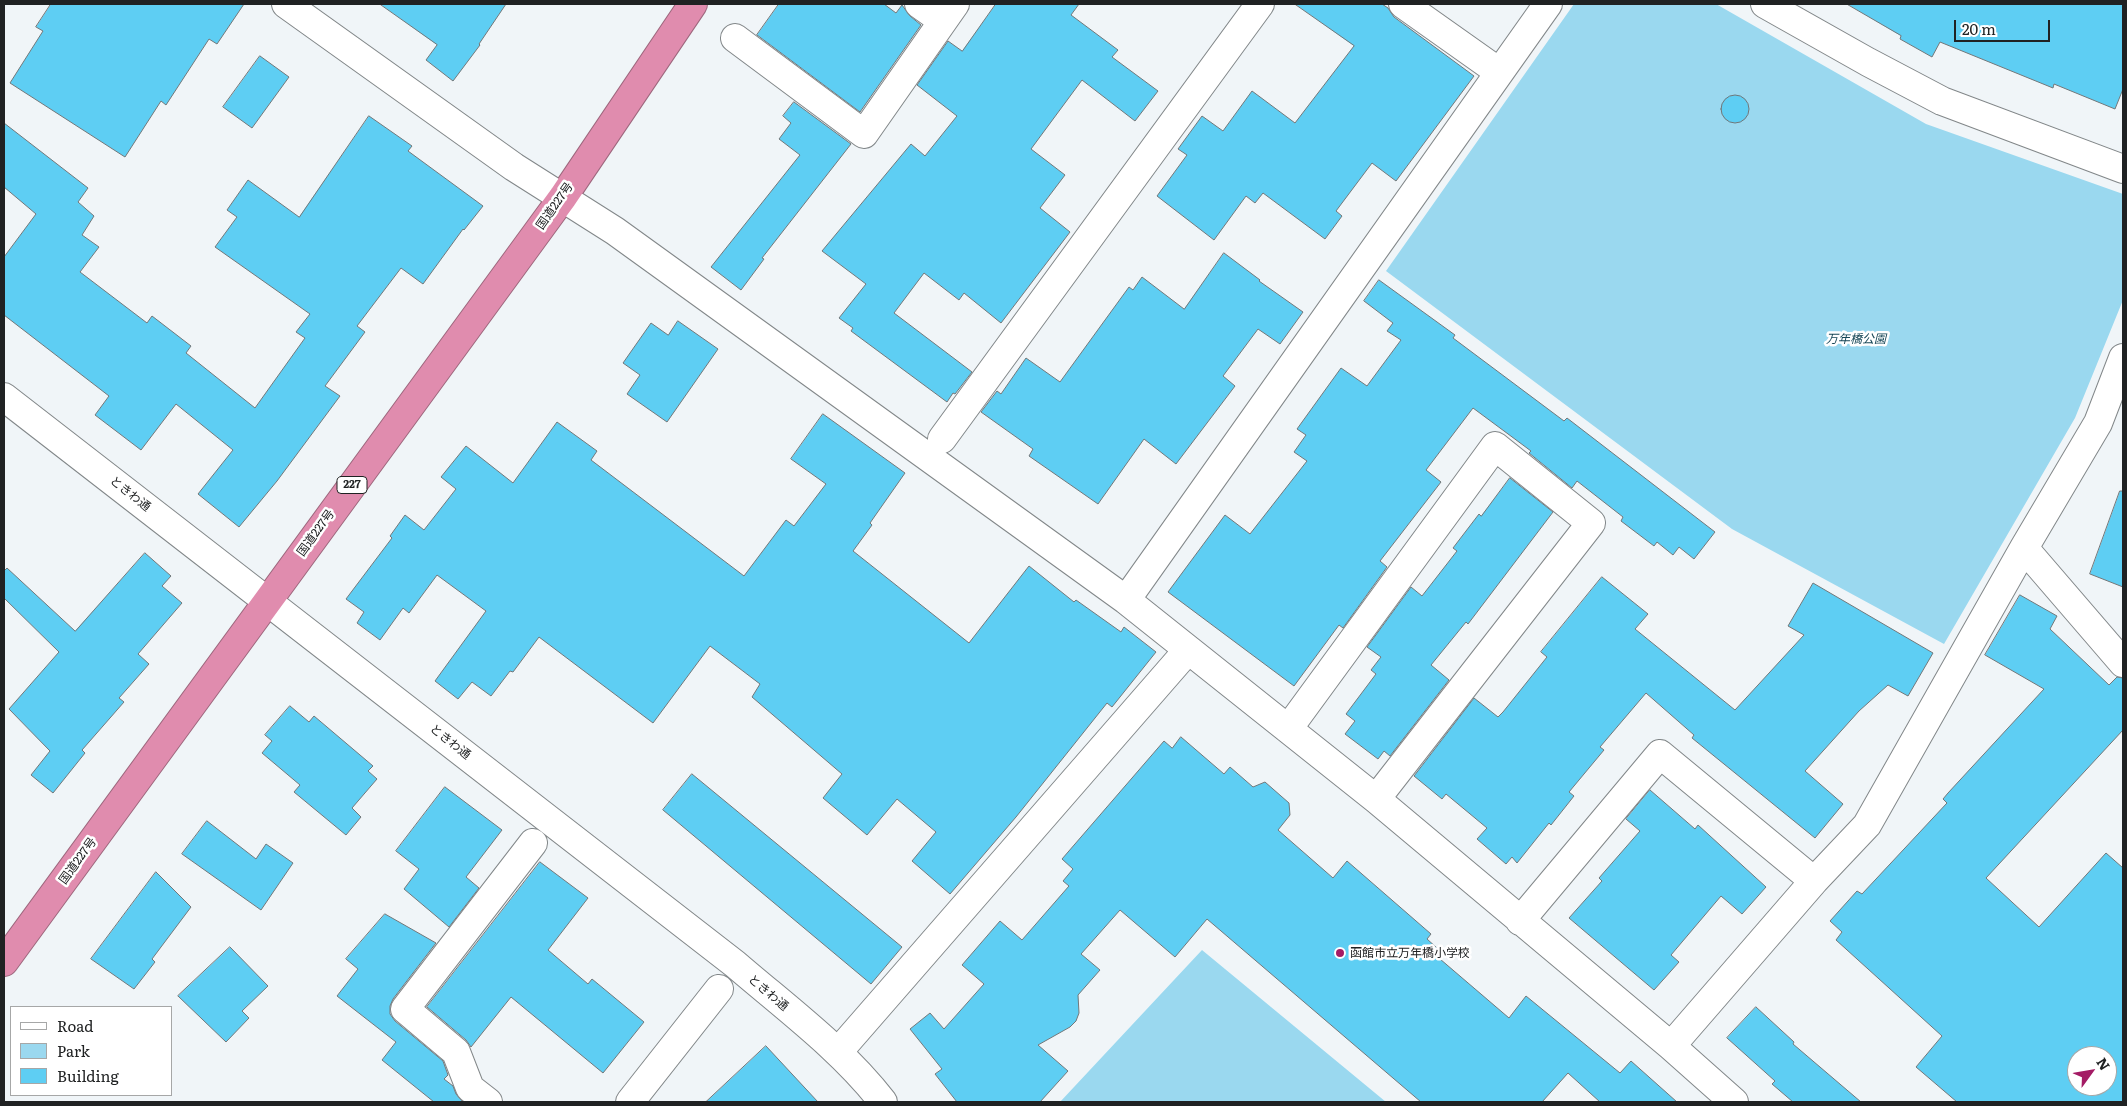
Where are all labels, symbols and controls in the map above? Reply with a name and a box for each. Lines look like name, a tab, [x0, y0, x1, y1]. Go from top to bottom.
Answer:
scale bar	[1957, 10, 2053, 42]
text: 20 m	[1962, 17, 1996, 40]
street label: 国道227号	[534, 180, 576, 232]
park label: 万年橋公園	[1826, 332, 1886, 346]
street label: ときわ通	[107, 474, 153, 514]
road number: 227	[337, 476, 367, 494]
street label: 国道227号	[294, 507, 338, 559]
street label: ときわ通	[427, 722, 473, 762]
street label: 国道227号	[56, 835, 100, 887]
place label: 函館市立万年橋小学校	[1350, 946, 1470, 960]
marker: 函館市立万年橋小学校	[1334, 947, 1346, 959]
street label: ときわ通	[745, 972, 791, 1014]
legend	[10, 1006, 172, 1096]
text: Road	[57, 1014, 93, 1037]
text: Park	[57, 1039, 90, 1062]
north arrow	[2067, 1046, 2117, 1096]
text: N	[2092, 1053, 2115, 1074]
text: Building	[57, 1064, 119, 1087]

